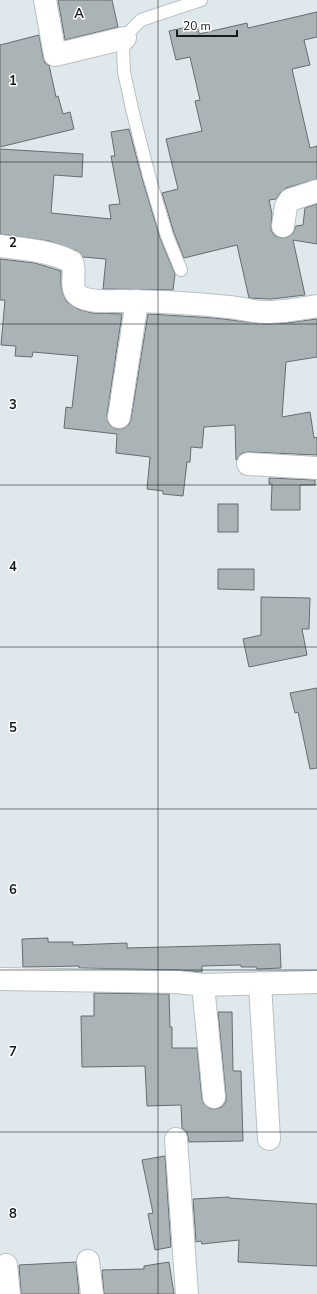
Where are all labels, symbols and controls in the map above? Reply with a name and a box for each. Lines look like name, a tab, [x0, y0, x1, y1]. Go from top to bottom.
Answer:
text: A	[74, 5, 84, 23]
scale bar	[177, 12, 237, 38]
text: 20 m	[183, 18, 211, 34]
text: 1	[9, 72, 17, 90]
text: 2	[9, 234, 17, 252]
text: 3	[9, 396, 17, 414]
text: 4	[9, 558, 17, 576]
text: 5	[9, 719, 17, 737]
text: 6	[9, 881, 17, 899]
text: 7	[9, 1043, 17, 1061]
text: 8	[9, 1205, 17, 1223]

